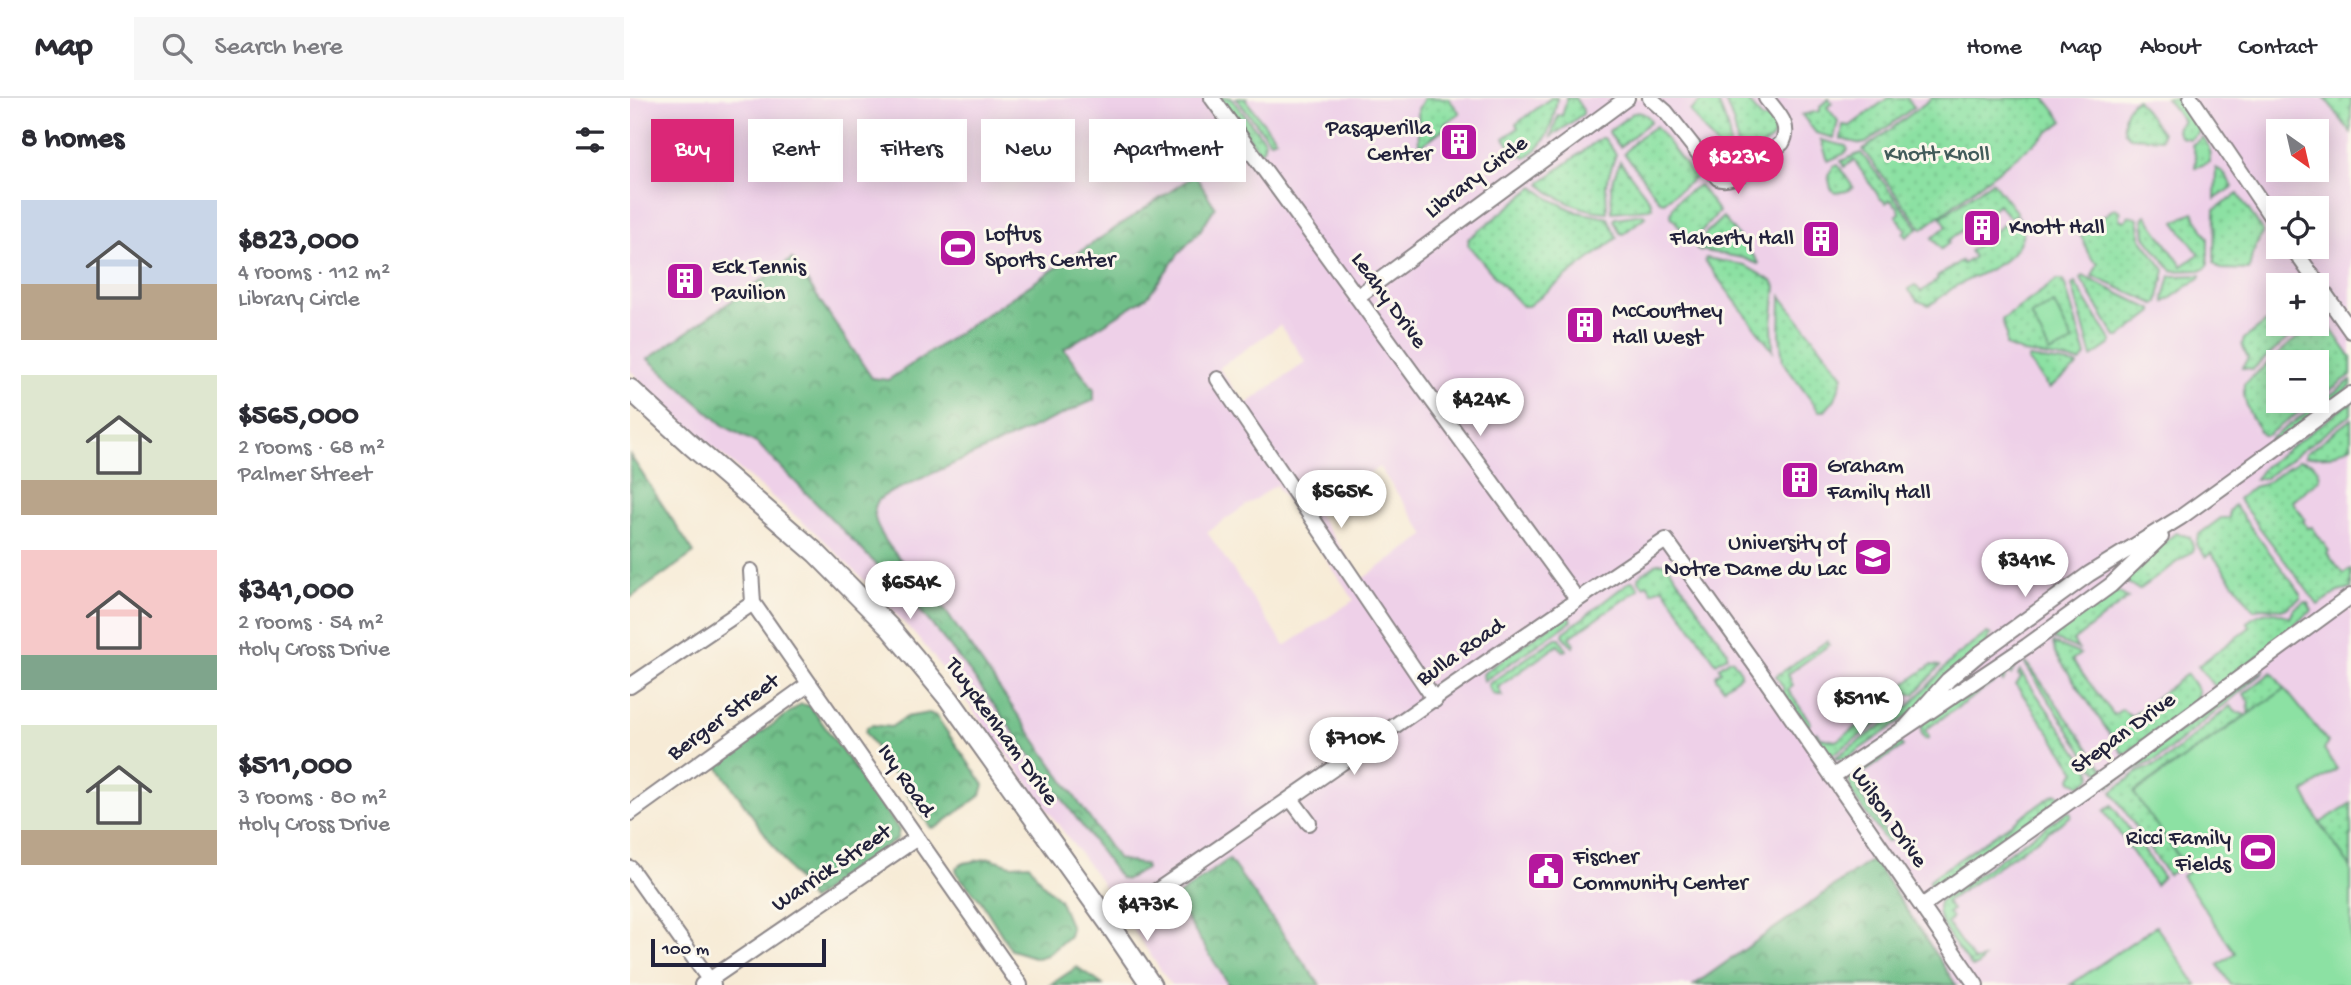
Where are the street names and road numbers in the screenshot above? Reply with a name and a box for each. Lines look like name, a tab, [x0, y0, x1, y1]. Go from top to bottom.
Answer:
street label: Library Circle	[1420, 130, 1535, 225]
street label: Leahy Drive	[1344, 248, 1433, 355]
street label: Bulla Road	[1411, 612, 1511, 694]
street label: Twyckenham Drive	[937, 651, 1064, 812]
street label: Berger Street	[662, 667, 786, 768]
street label: Stepan Drive	[2066, 686, 2182, 781]
street label: Ivy Road	[870, 739, 941, 824]
street label: Wilson Drive	[1844, 763, 1933, 874]
street label: Warrick Street	[767, 818, 898, 919]

